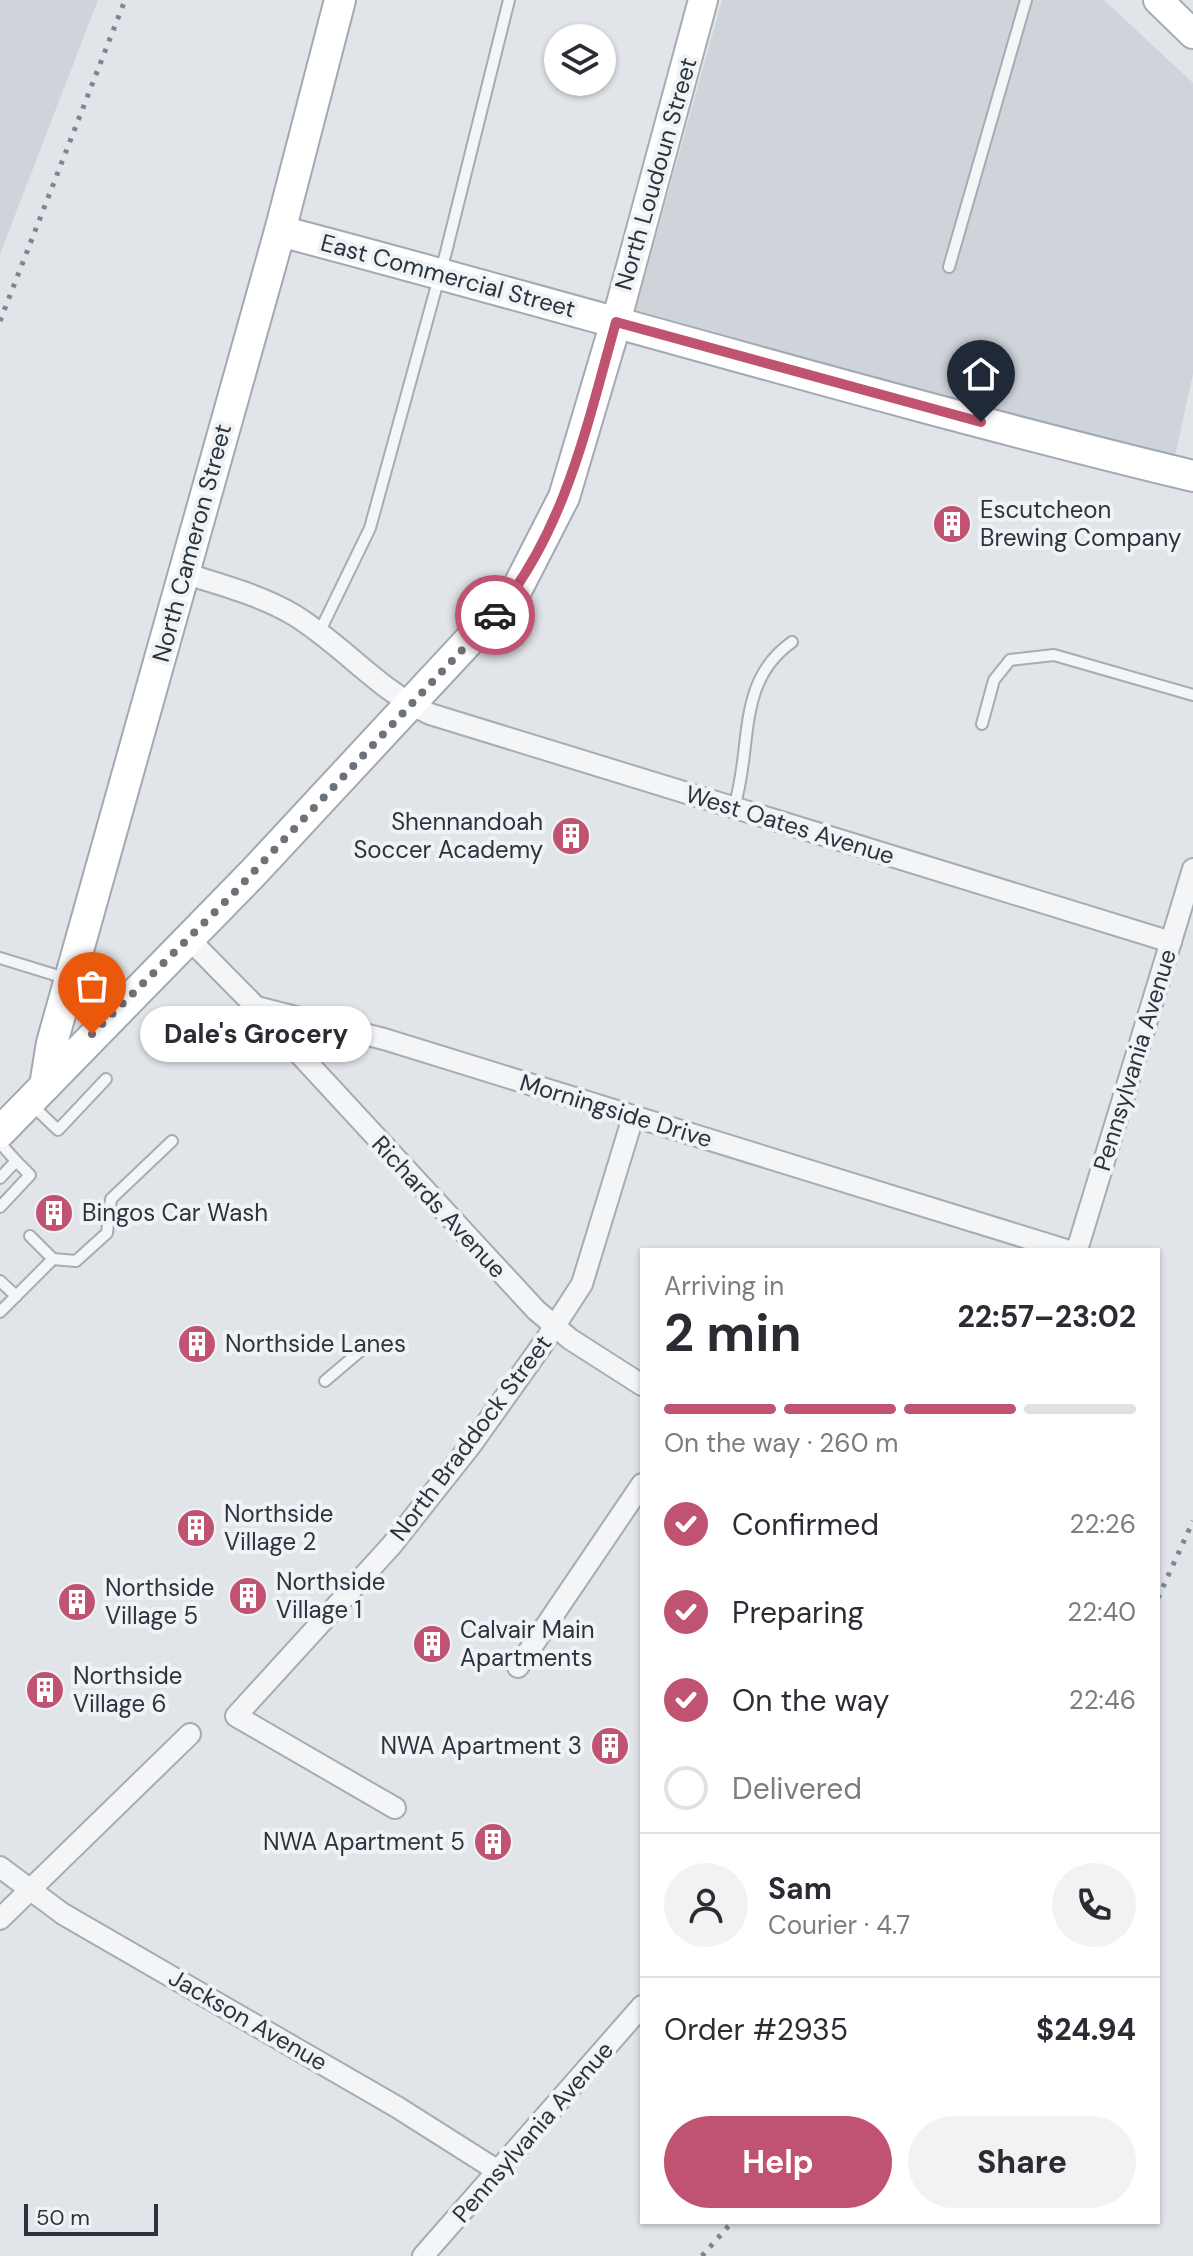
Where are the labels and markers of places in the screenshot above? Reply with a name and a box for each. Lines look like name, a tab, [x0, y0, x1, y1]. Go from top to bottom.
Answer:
pin	[947, 340, 1015, 422]
place label: Escutcheon Brewing Company	[980, 494, 1181, 553]
building icon: Escutcheon Brewing Company	[931, 503, 973, 545]
place label: Shennandoah Soccer Academy	[353, 806, 543, 865]
building icon: Shennandoah Soccer Academy	[550, 815, 592, 857]
pin	[58, 952, 126, 1034]
callout: Dale's Grocery	[140, 1006, 372, 1062]
building icon: Bingos Car Wash	[33, 1192, 75, 1234]
place label: Bingos Car Wash	[82, 1197, 268, 1228]
building icon: Northside Lanes	[176, 1323, 218, 1365]
place label: Northside Lanes	[225, 1328, 406, 1359]
place label: Northside Village 2	[224, 1498, 333, 1557]
building icon: Northside Village 2	[175, 1507, 217, 1549]
place label: Northside Village 1	[276, 1566, 385, 1625]
place label: Northside Village 5	[105, 1572, 214, 1631]
building icon: Northside Village 1	[227, 1575, 269, 1617]
building icon: Northside Village 5	[56, 1581, 98, 1623]
place label: Calvair Main Apartments	[460, 1614, 595, 1673]
building icon: Calvair Main Apartments	[411, 1623, 453, 1665]
place label: Northside Village 6	[73, 1660, 182, 1719]
building icon: Northside Village 6	[24, 1669, 66, 1711]
building icon: NWA Apartment 3	[589, 1725, 631, 1767]
place label: NWA Apartment 3	[380, 1730, 582, 1761]
building icon: NWA Apartment 5	[472, 1821, 514, 1863]
place label: NWA Apartment 5	[263, 1826, 465, 1857]

